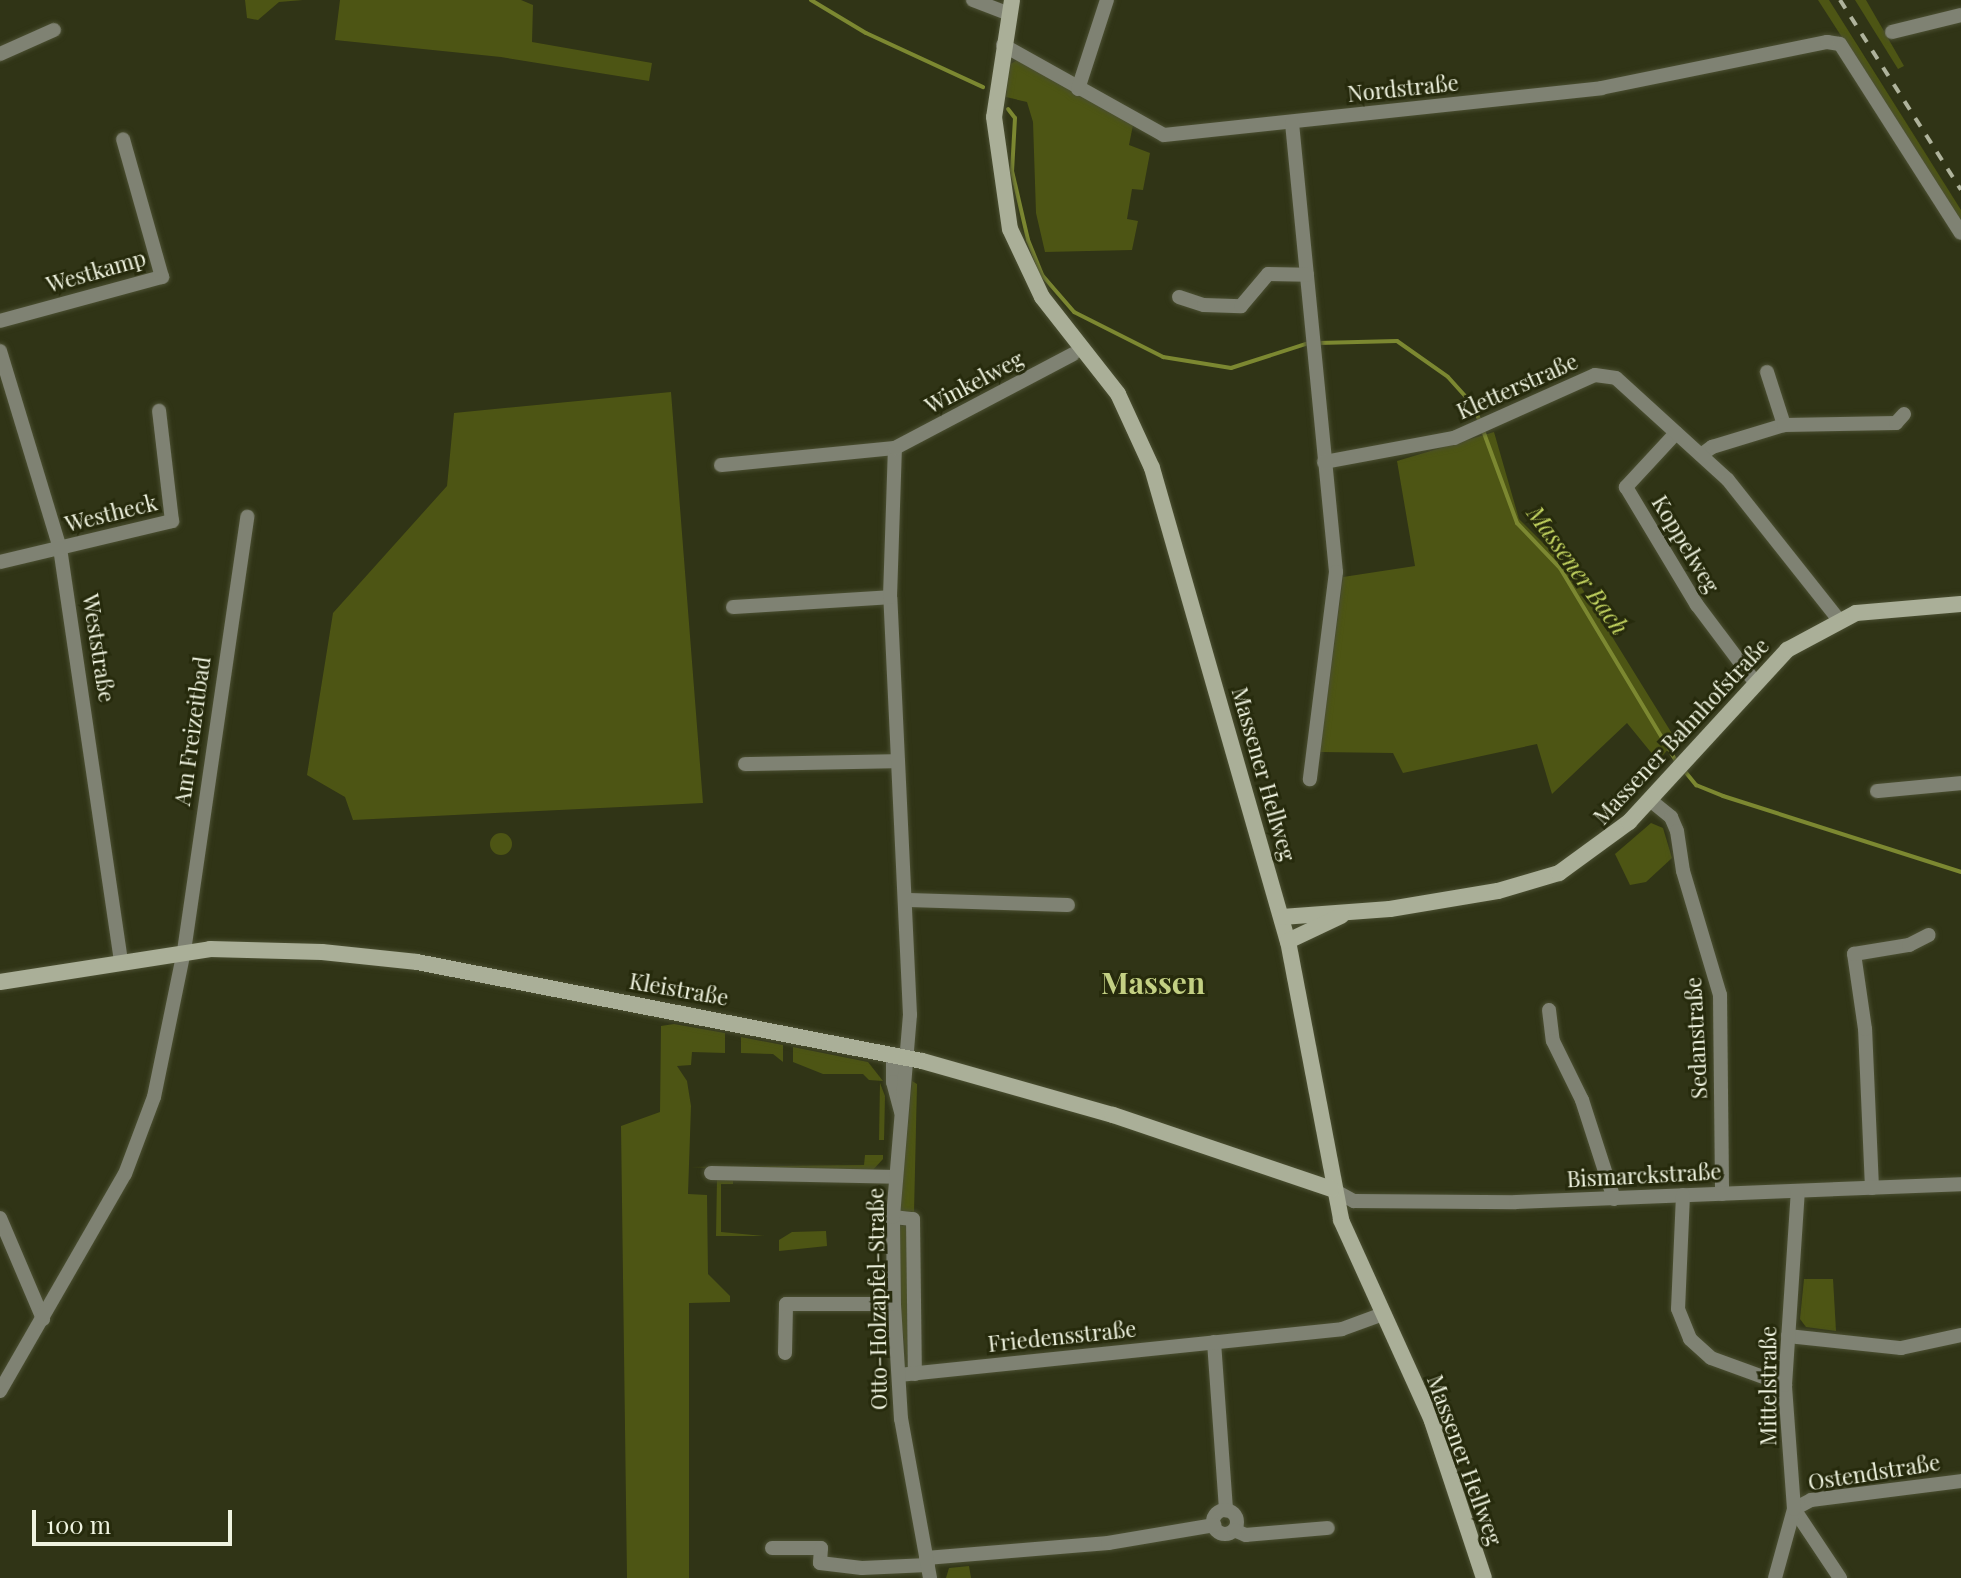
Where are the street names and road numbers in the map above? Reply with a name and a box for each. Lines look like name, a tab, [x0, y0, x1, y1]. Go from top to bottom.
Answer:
street label: Nordstraße	[1346, 69, 1460, 107]
street label: Westkamp	[43, 244, 149, 298]
street label: Winkelweg	[920, 345, 1028, 419]
street label: Kletterstraße	[1452, 348, 1582, 424]
street label: Westheck	[62, 489, 160, 537]
street label: Koppelweg	[1647, 491, 1725, 597]
street label: Weststraße	[77, 592, 121, 704]
street label: Massener Bahnhofstraße	[1588, 632, 1774, 830]
street label: Am Freizeitbad	[168, 655, 216, 807]
street label: Massener Hellweg	[1227, 684, 1301, 864]
street label: Kleistraße	[627, 967, 731, 1011]
street label: Sedanstraße	[1680, 976, 1712, 1100]
street label: Bismarckstraße	[1566, 1158, 1722, 1192]
street label: Otto-Holzapfel-Straße	[862, 1188, 892, 1410]
street label: Friedensstraße	[986, 1315, 1138, 1357]
street label: Mittelstraße	[1755, 1326, 1781, 1446]
street label: Massener Hellweg	[1422, 1371, 1508, 1549]
street label: Ostendstraße	[1806, 1449, 1942, 1495]

